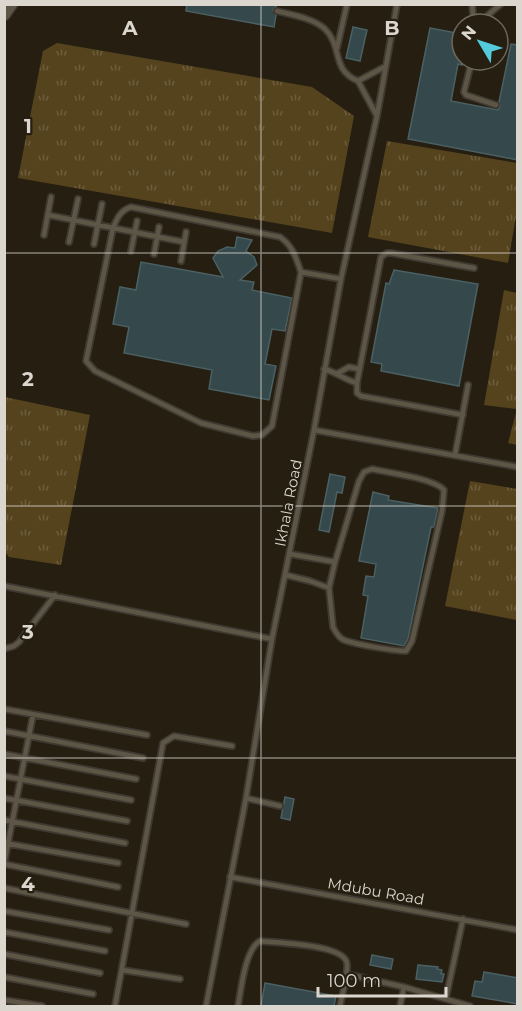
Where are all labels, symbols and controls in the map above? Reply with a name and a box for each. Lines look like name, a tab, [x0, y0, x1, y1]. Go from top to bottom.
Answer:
north arrow	[450, 12, 510, 72]
text: A	[121, 16, 138, 40]
text: B	[384, 16, 400, 40]
text: N	[457, 22, 480, 44]
text: 1	[24, 114, 32, 138]
text: 2	[22, 367, 34, 391]
street label: Ikhala Road	[270, 458, 306, 548]
text: 3	[21, 620, 34, 644]
text: 4	[21, 872, 35, 896]
street label: Mdubu Road	[326, 873, 426, 909]
scale bar	[318, 960, 446, 998]
text: 100 m	[327, 970, 381, 992]

